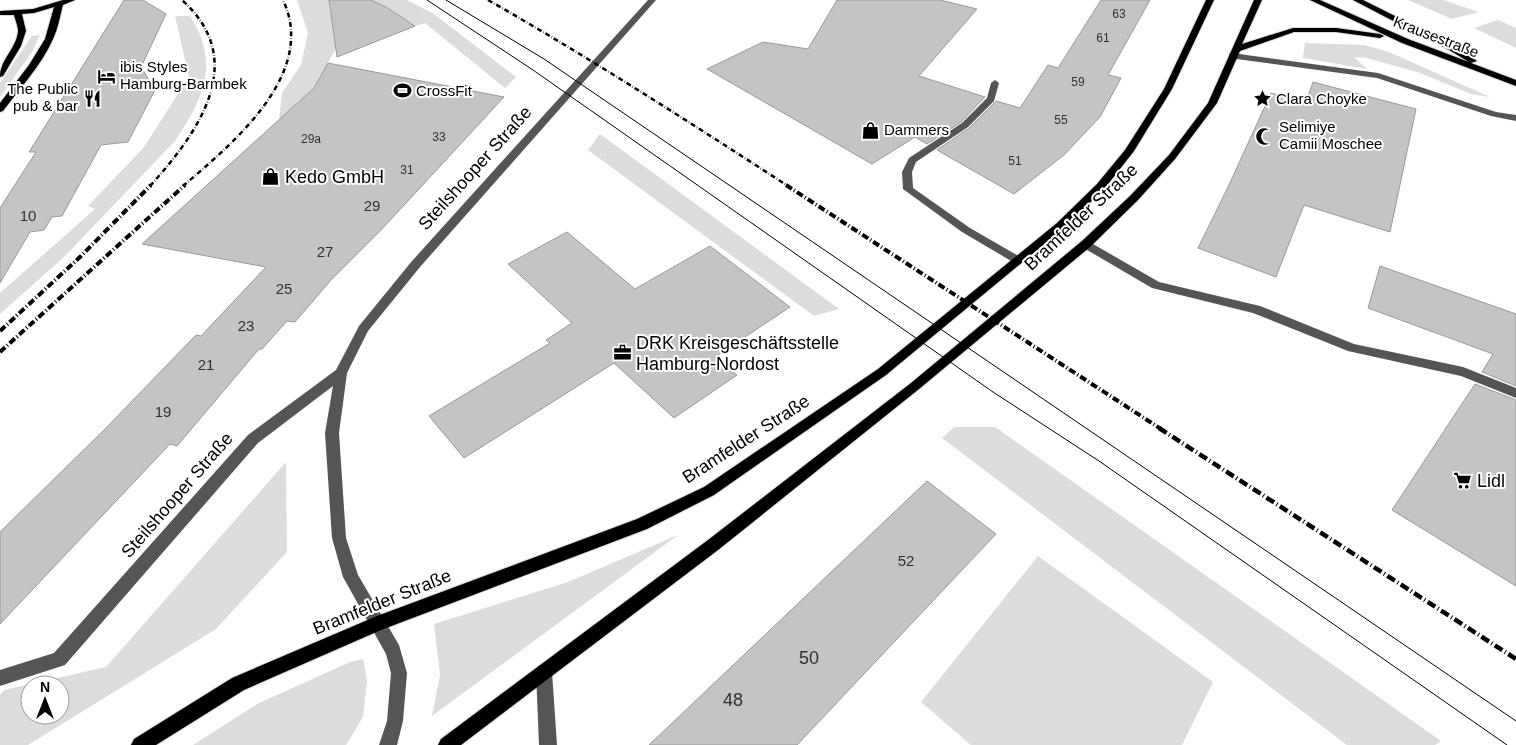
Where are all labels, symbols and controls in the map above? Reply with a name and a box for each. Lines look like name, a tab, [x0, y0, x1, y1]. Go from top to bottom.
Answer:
house number: 63	[1112, 7, 1126, 21]
street label: Krausestraße	[1391, 12, 1481, 61]
house number: 61	[1096, 31, 1110, 45]
place label: ibis Styles Hamburg-Barmbek	[120, 58, 247, 92]
hotel icon: ibis Styles Hamburg-Barmbek	[96, 66, 116, 86]
house number: 59	[1071, 75, 1085, 89]
place label: The Public pub & bar	[7, 80, 78, 114]
sports icon: CrossFit	[392, 81, 412, 101]
place label: CrossFit	[416, 82, 473, 99]
restaurant icon: The Public pub & bar	[82, 88, 102, 108]
place icon: Clara Choyke	[1252, 89, 1272, 109]
place label: Clara Choyke	[1276, 90, 1367, 107]
street label: Steilshooper Straße	[414, 102, 536, 234]
house number: 55	[1054, 113, 1068, 127]
place label: Selimiye Camii Moschee	[1279, 118, 1382, 152]
shop icon: Dammers	[860, 120, 880, 140]
place label: Dammers	[884, 121, 949, 138]
mosque icon: Selimiye Camii Moschee	[1255, 126, 1275, 146]
house number: 33	[432, 130, 446, 144]
house number: 29a	[301, 132, 321, 146]
house number: 51	[1008, 154, 1022, 168]
street label: Bramfelder Straße	[1020, 160, 1142, 274]
house number: 31	[400, 163, 414, 177]
shop icon: Kedo GmbH	[261, 167, 281, 187]
place label: Kedo GmbH	[285, 167, 384, 187]
house number: 29	[364, 197, 380, 214]
house number: 10	[20, 207, 36, 224]
house number: 27	[317, 243, 333, 260]
house number: 25	[276, 280, 292, 297]
house number: 23	[238, 317, 254, 334]
place label: DRK Kreisgeschäftsstelle Hamburg-Nordost	[636, 333, 839, 374]
office icon: DRK Kreisgeschäftsstelle Hamburg-Nordost	[612, 343, 632, 363]
house number: 21	[198, 356, 214, 373]
street label: Bramfelder Straße	[679, 391, 813, 487]
house number: 19	[155, 403, 171, 420]
street label: Steilshooper Straße	[117, 428, 237, 562]
supermarket icon: Lidl	[1453, 471, 1473, 491]
place label: Lidl	[1477, 471, 1505, 491]
house number: 52	[898, 552, 914, 569]
street label: Bramfelder Straße	[310, 565, 454, 639]
house number: 50	[799, 648, 819, 668]
north arrow	[20, 675, 70, 725]
text: N	[40, 679, 50, 695]
house number: 48	[723, 690, 743, 710]

